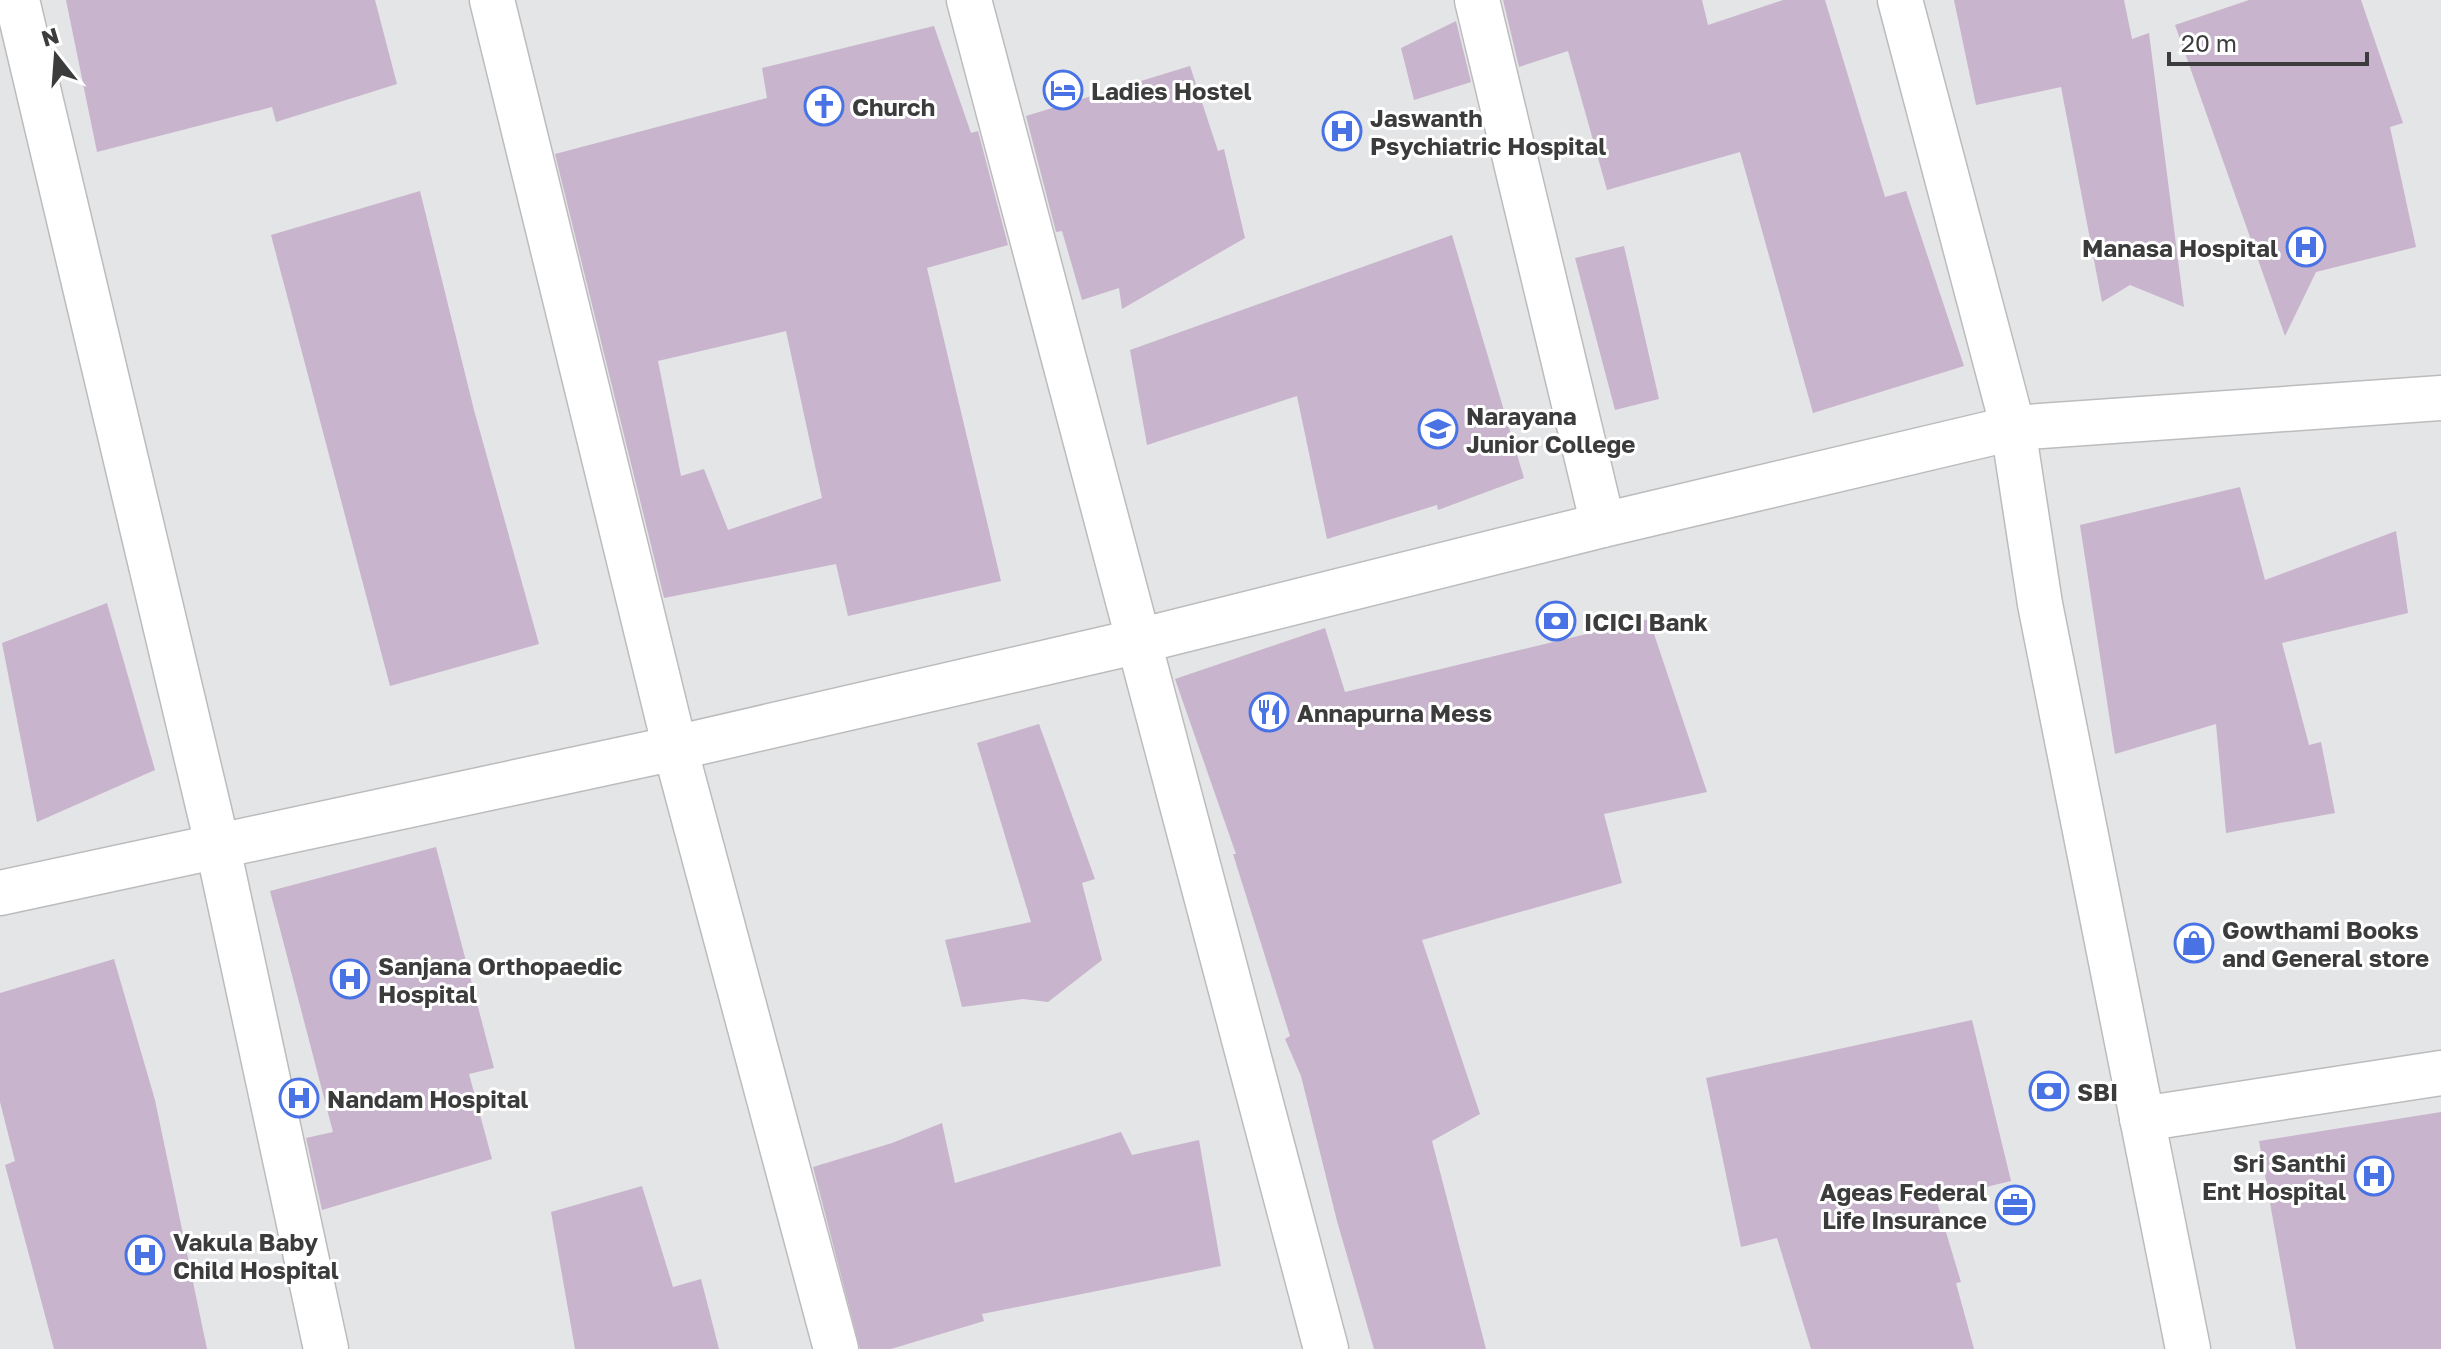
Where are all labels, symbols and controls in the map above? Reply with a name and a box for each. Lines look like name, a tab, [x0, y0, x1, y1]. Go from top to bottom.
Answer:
north arrow	[16, 16, 96, 96]
scale bar	[2169, 16, 2367, 66]
text: N	[38, 21, 62, 52]
text: 20 m	[2181, 28, 2237, 57]
hotel icon: Ladies Hostel	[1042, 69, 1084, 111]
place label: Ladies Hostel	[1091, 76, 1252, 105]
church icon: Church	[803, 85, 845, 127]
place label: Church	[852, 92, 935, 121]
place label: Jaswanth Psychiatric Hospital	[1370, 103, 1606, 160]
hospital icon: Jaswanth Psychiatric Hospital	[1321, 110, 1363, 152]
hospital icon: Manasa Hospital	[2285, 226, 2327, 268]
place label: Manasa Hospital	[2082, 233, 2278, 262]
place label: Narayana Junior College	[1466, 401, 1635, 458]
school or university icon: Narayana Junior College	[1417, 408, 1459, 450]
bank icon: ICICI Bank	[1535, 600, 1577, 642]
place label: ICICI Bank	[1584, 607, 1708, 636]
restaurant icon: Annapurna Mess	[1248, 691, 1290, 733]
place label: Annapurna Mess	[1297, 698, 1492, 727]
place label: Gowthami Books and General store	[2222, 915, 2429, 972]
shop icon: Gowthami Books and General store	[2173, 922, 2215, 964]
place label: Sanjana Orthopaedic Hospital	[378, 951, 622, 1008]
hospital icon: Sanjana Orthopaedic Hospital	[329, 958, 371, 1000]
bank icon: SBI	[2028, 1070, 2070, 1112]
hospital icon: Nandam Hospital	[278, 1077, 320, 1119]
place label: SBI	[2077, 1077, 2118, 1106]
place label: Nandam Hospital	[327, 1084, 528, 1113]
place label: Sri Santhi Ent Hospital	[2202, 1148, 2346, 1205]
hospital icon: Sri Santhi Ent Hospital	[2353, 1155, 2395, 1197]
place label: Ageas Federal Life Insurance	[1820, 1177, 1987, 1234]
office icon: Ageas Federal Life Insurance	[1994, 1184, 2036, 1226]
place label: Vakula Baby Child Hospital	[173, 1227, 339, 1284]
hospital icon: Vakula Baby Child Hospital	[124, 1234, 166, 1276]

